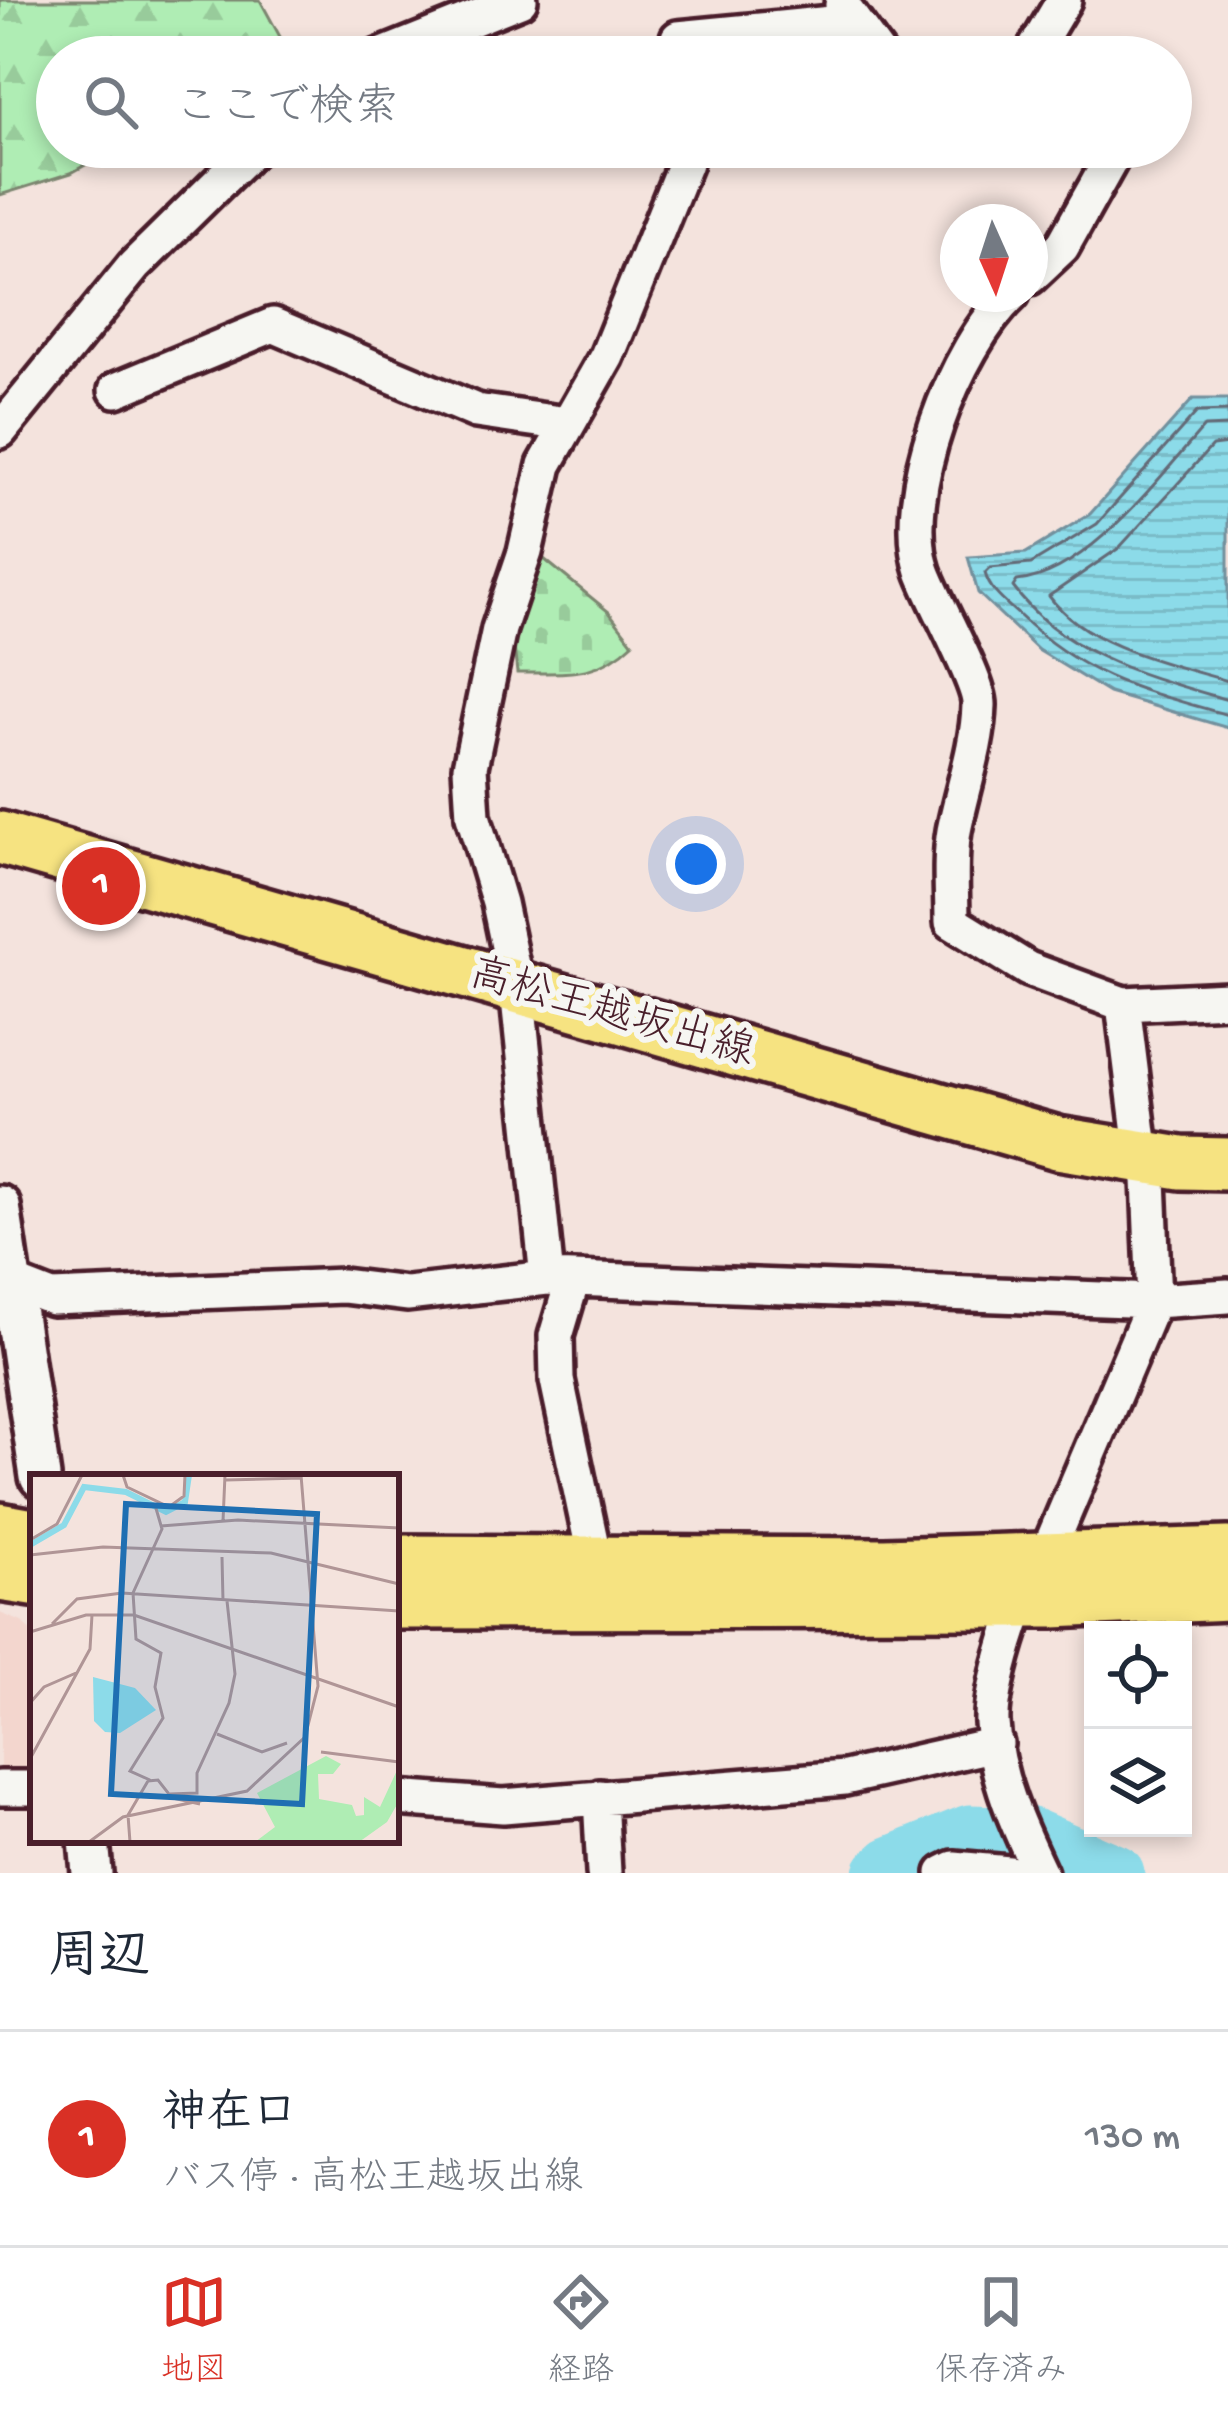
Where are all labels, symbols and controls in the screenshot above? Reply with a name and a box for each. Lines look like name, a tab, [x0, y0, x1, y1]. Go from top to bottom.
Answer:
search box	[36, 36, 1192, 168]
icon: search	[78, 69, 144, 135]
text: ここで検索	[174, 84, 399, 137]
north arrow	[940, 204, 1048, 312]
your location	[666, 834, 726, 894]
pin: 1	[62, 841, 140, 931]
street label: 高松王越坂出線	[463, 949, 760, 1080]
inset map	[30, 1474, 399, 1843]
map controls	[1084, 1621, 1192, 1837]
button: locate	[1084, 1621, 1192, 1729]
button: layers	[1084, 1729, 1192, 1837]
text: 周辺	[48, 1931, 150, 1991]
text: 神在口	[162, 2090, 297, 2143]
text: 1	[79, 2116, 95, 2162]
text: 130 m	[1085, 2116, 1180, 2162]
text: バス停 · 高松王越坂出線	[162, 2158, 583, 2204]
tab: 地図	[161, 2269, 227, 2392]
tab: 経路	[548, 2269, 614, 2392]
tab: 保存済み	[935, 2269, 1067, 2392]

